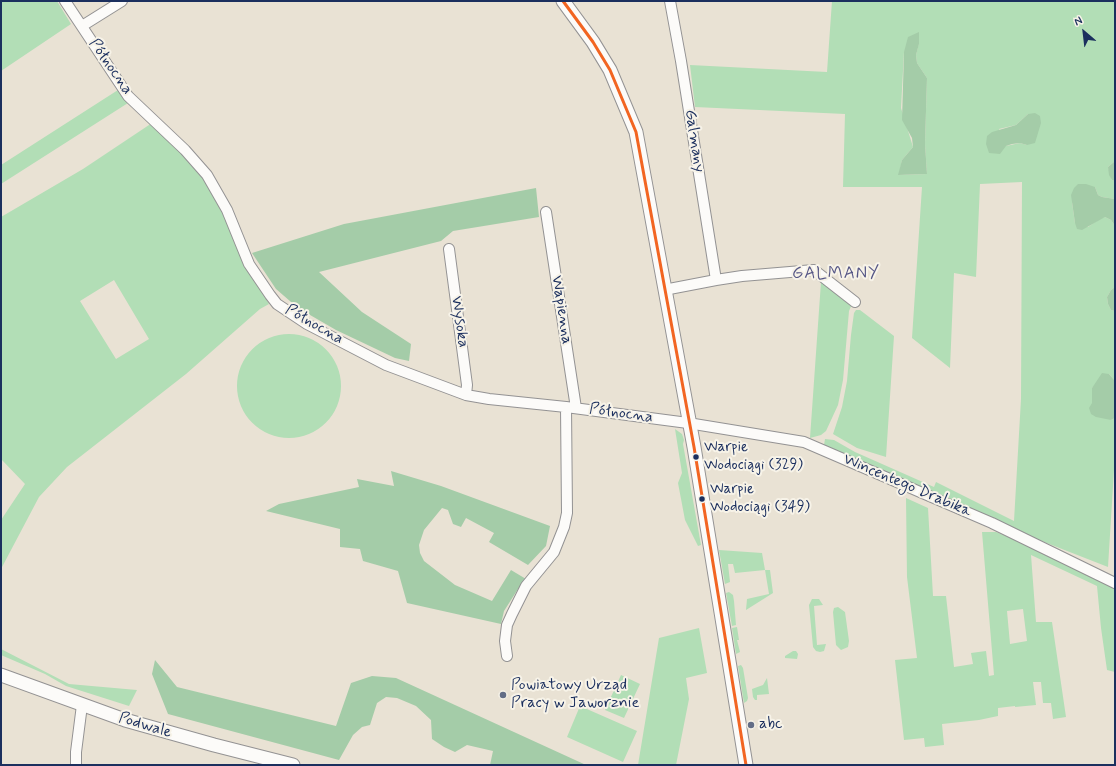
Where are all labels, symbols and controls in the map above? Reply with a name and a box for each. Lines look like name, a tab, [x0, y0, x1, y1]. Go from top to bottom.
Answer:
north arrow	[1064, 12, 1104, 52]
text: N	[1072, 14, 1085, 29]
street label: Północna	[84, 35, 136, 99]
street label: Galmany	[680, 108, 708, 174]
district label: GALMANY	[794, 264, 878, 284]
street label: Wapienna	[546, 274, 576, 346]
street label: Wysoka	[446, 295, 472, 349]
street label: Północna	[281, 301, 347, 349]
street label: Północna	[588, 400, 654, 428]
place label: Warpie Wodociągi (329)	[704, 439, 803, 474]
street label: Wincentego Drabika	[840, 450, 974, 522]
marker: Warpie Wodociągi (329)	[691, 452, 701, 462]
place label: Warpie Wodociągi (349)	[710, 481, 810, 516]
marker: Warpie Wodociągi (349)	[697, 494, 707, 504]
place label: Powiatowy Urząd Pracy w Jaworznie	[511, 676, 639, 714]
marker: Powiatowy Urząd Pracy w Jaworznie	[498, 690, 508, 700]
street label: Podwale	[116, 709, 174, 743]
place label: abc	[759, 715, 782, 735]
marker: abc	[746, 720, 756, 730]

